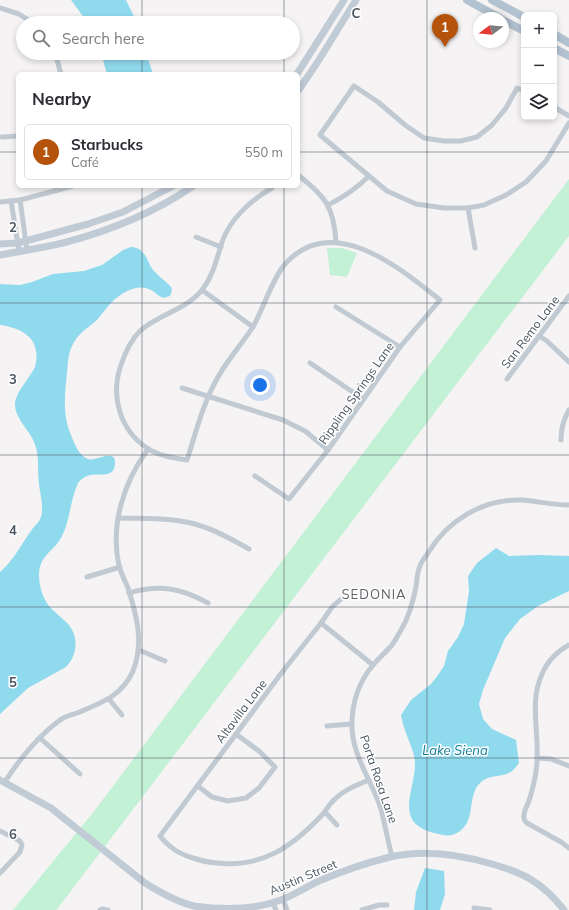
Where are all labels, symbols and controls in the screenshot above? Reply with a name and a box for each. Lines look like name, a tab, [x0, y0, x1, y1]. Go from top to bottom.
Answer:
text: C	[352, 5, 361, 21]
north arrow	[473, 12, 509, 48]
map controls	[521, 12, 557, 120]
button: +	[521, 12, 557, 48]
pin: 1	[432, 14, 458, 47]
search box	[16, 16, 300, 60]
icon: search	[30, 27, 52, 49]
text: Search here	[62, 29, 144, 48]
button: −	[521, 48, 557, 84]
button: layers	[521, 84, 557, 120]
text: Nearby	[32, 88, 91, 109]
text: Starbucks	[71, 135, 143, 154]
text: 1	[42, 144, 50, 160]
text: 550 m	[245, 144, 283, 160]
text: Café	[71, 154, 99, 170]
text: 2	[9, 219, 17, 235]
street label: San Remo Lane	[498, 293, 562, 371]
street label: Rippling Springs Lane	[315, 339, 397, 447]
text: 3	[9, 371, 17, 387]
your location	[250, 375, 270, 395]
text: 4	[9, 522, 17, 538]
district label: SEDONIA	[341, 586, 407, 602]
text: 5	[9, 674, 17, 690]
street label: Altavilla Lane	[212, 676, 270, 746]
street label: Porta Rosa Lane	[357, 733, 401, 825]
water label: Lake Siena	[422, 742, 488, 758]
text: 6	[9, 826, 17, 842]
street label: Austin Street	[267, 856, 339, 898]

